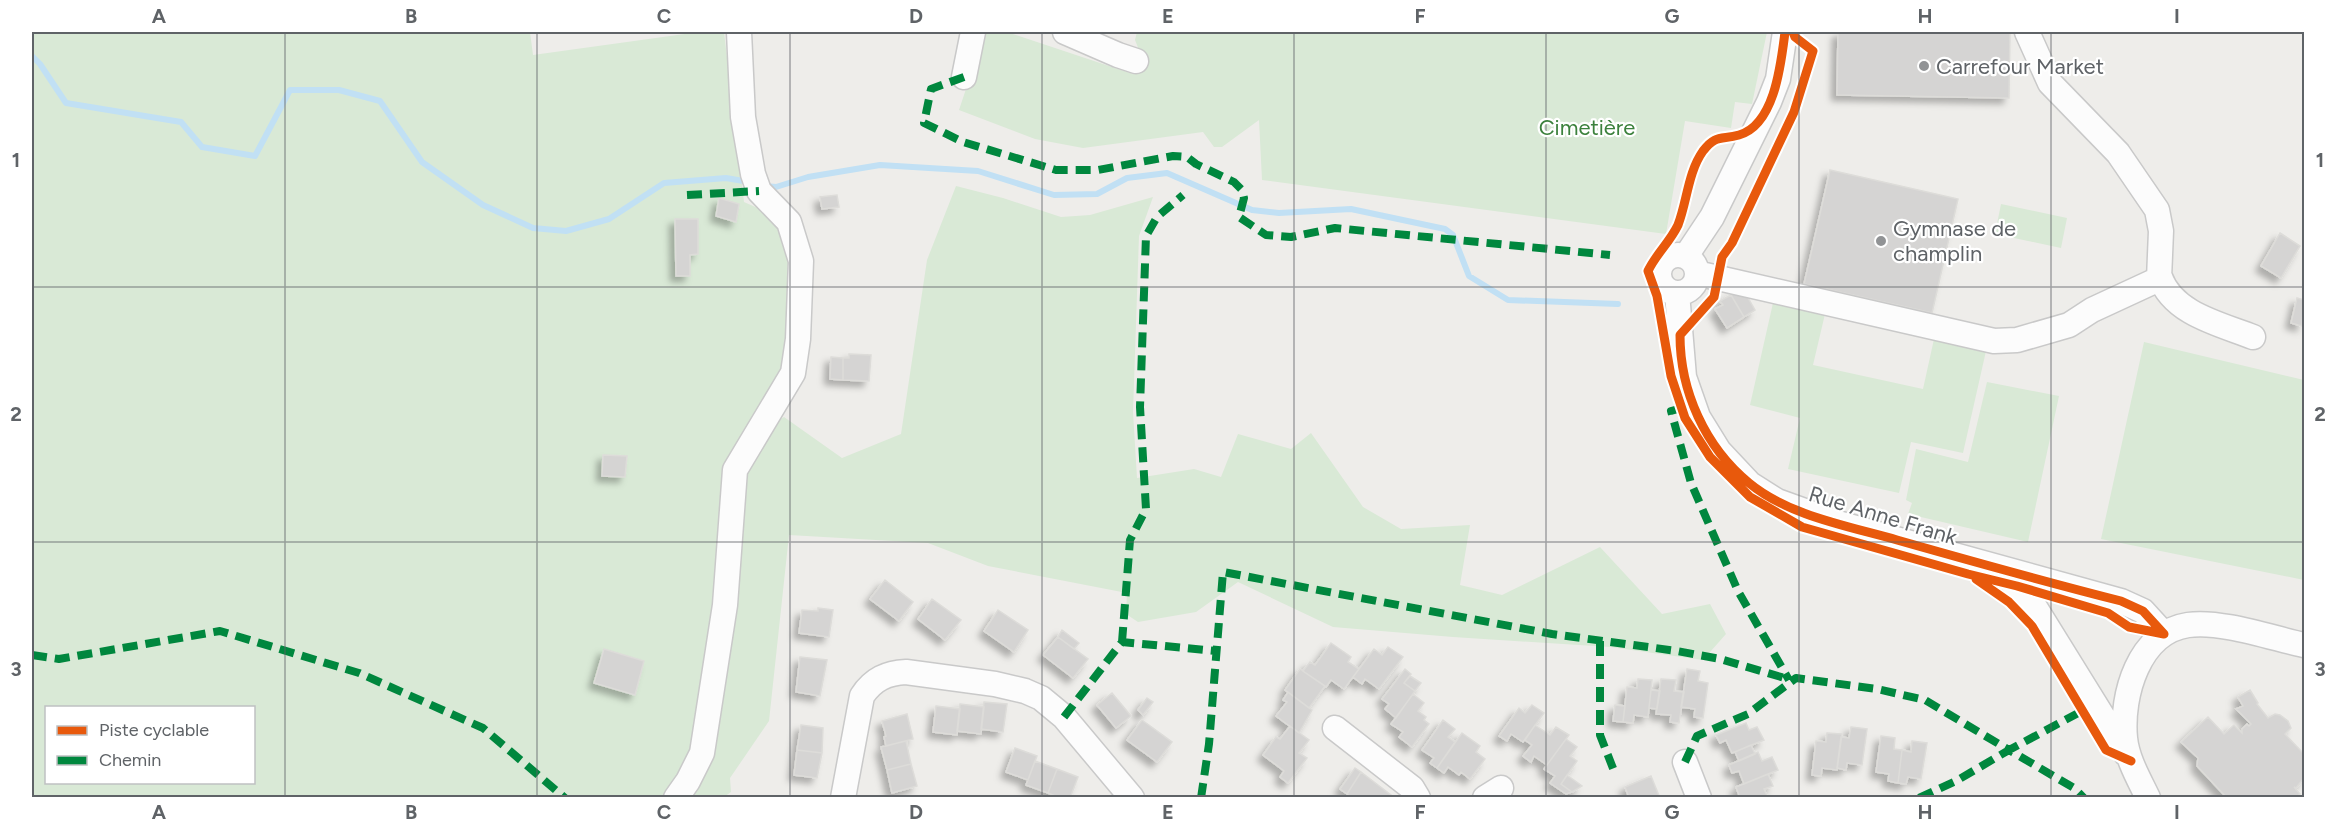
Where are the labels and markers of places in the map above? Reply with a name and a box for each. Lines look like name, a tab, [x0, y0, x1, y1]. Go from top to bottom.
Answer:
place label: Carrefour Market	[1936, 53, 2104, 80]
marker: Carrefour Market	[1917, 59, 1931, 73]
place label: Gymnase de champlin	[1893, 215, 2016, 267]
marker: Gymnase de champlin	[1874, 234, 1888, 248]

